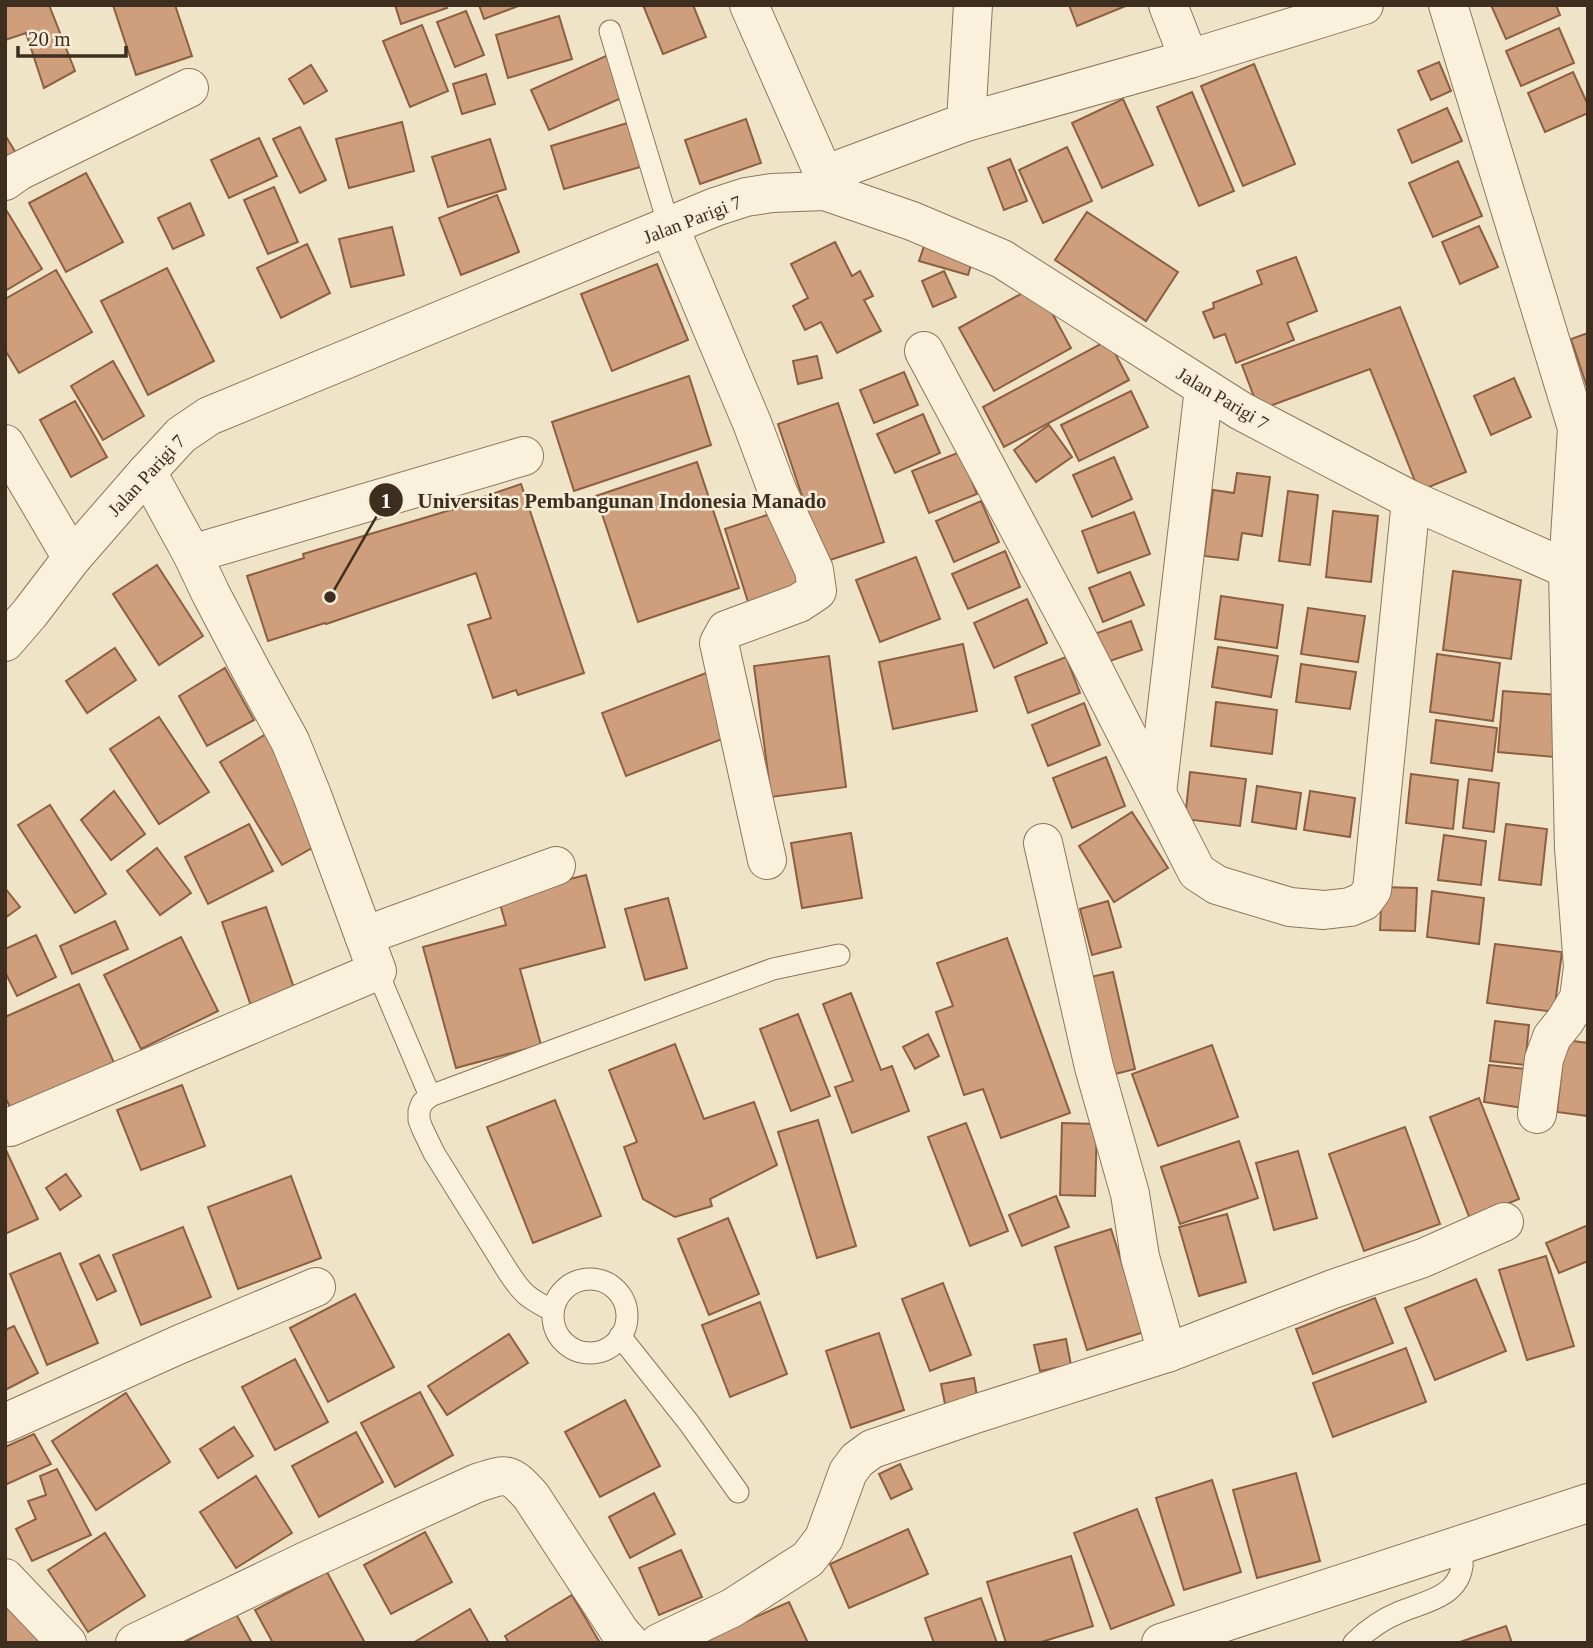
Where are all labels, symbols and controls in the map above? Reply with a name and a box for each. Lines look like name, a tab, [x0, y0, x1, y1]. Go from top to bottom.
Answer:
scale bar	[18, 14, 126, 58]
text: 20 m	[28, 27, 71, 51]
street label: Jalan Parigi 7	[640, 191, 744, 248]
street label: Jalan Parigi 7	[1173, 363, 1272, 434]
street label: Jalan Parigi 7	[103, 430, 189, 520]
callout: Universitas Pembangunan Indonesia Manado	[369, 479, 841, 521]
text: 1	[381, 489, 391, 513]
text: Universitas Pembangunan Indonesia Manado	[418, 489, 827, 513]

